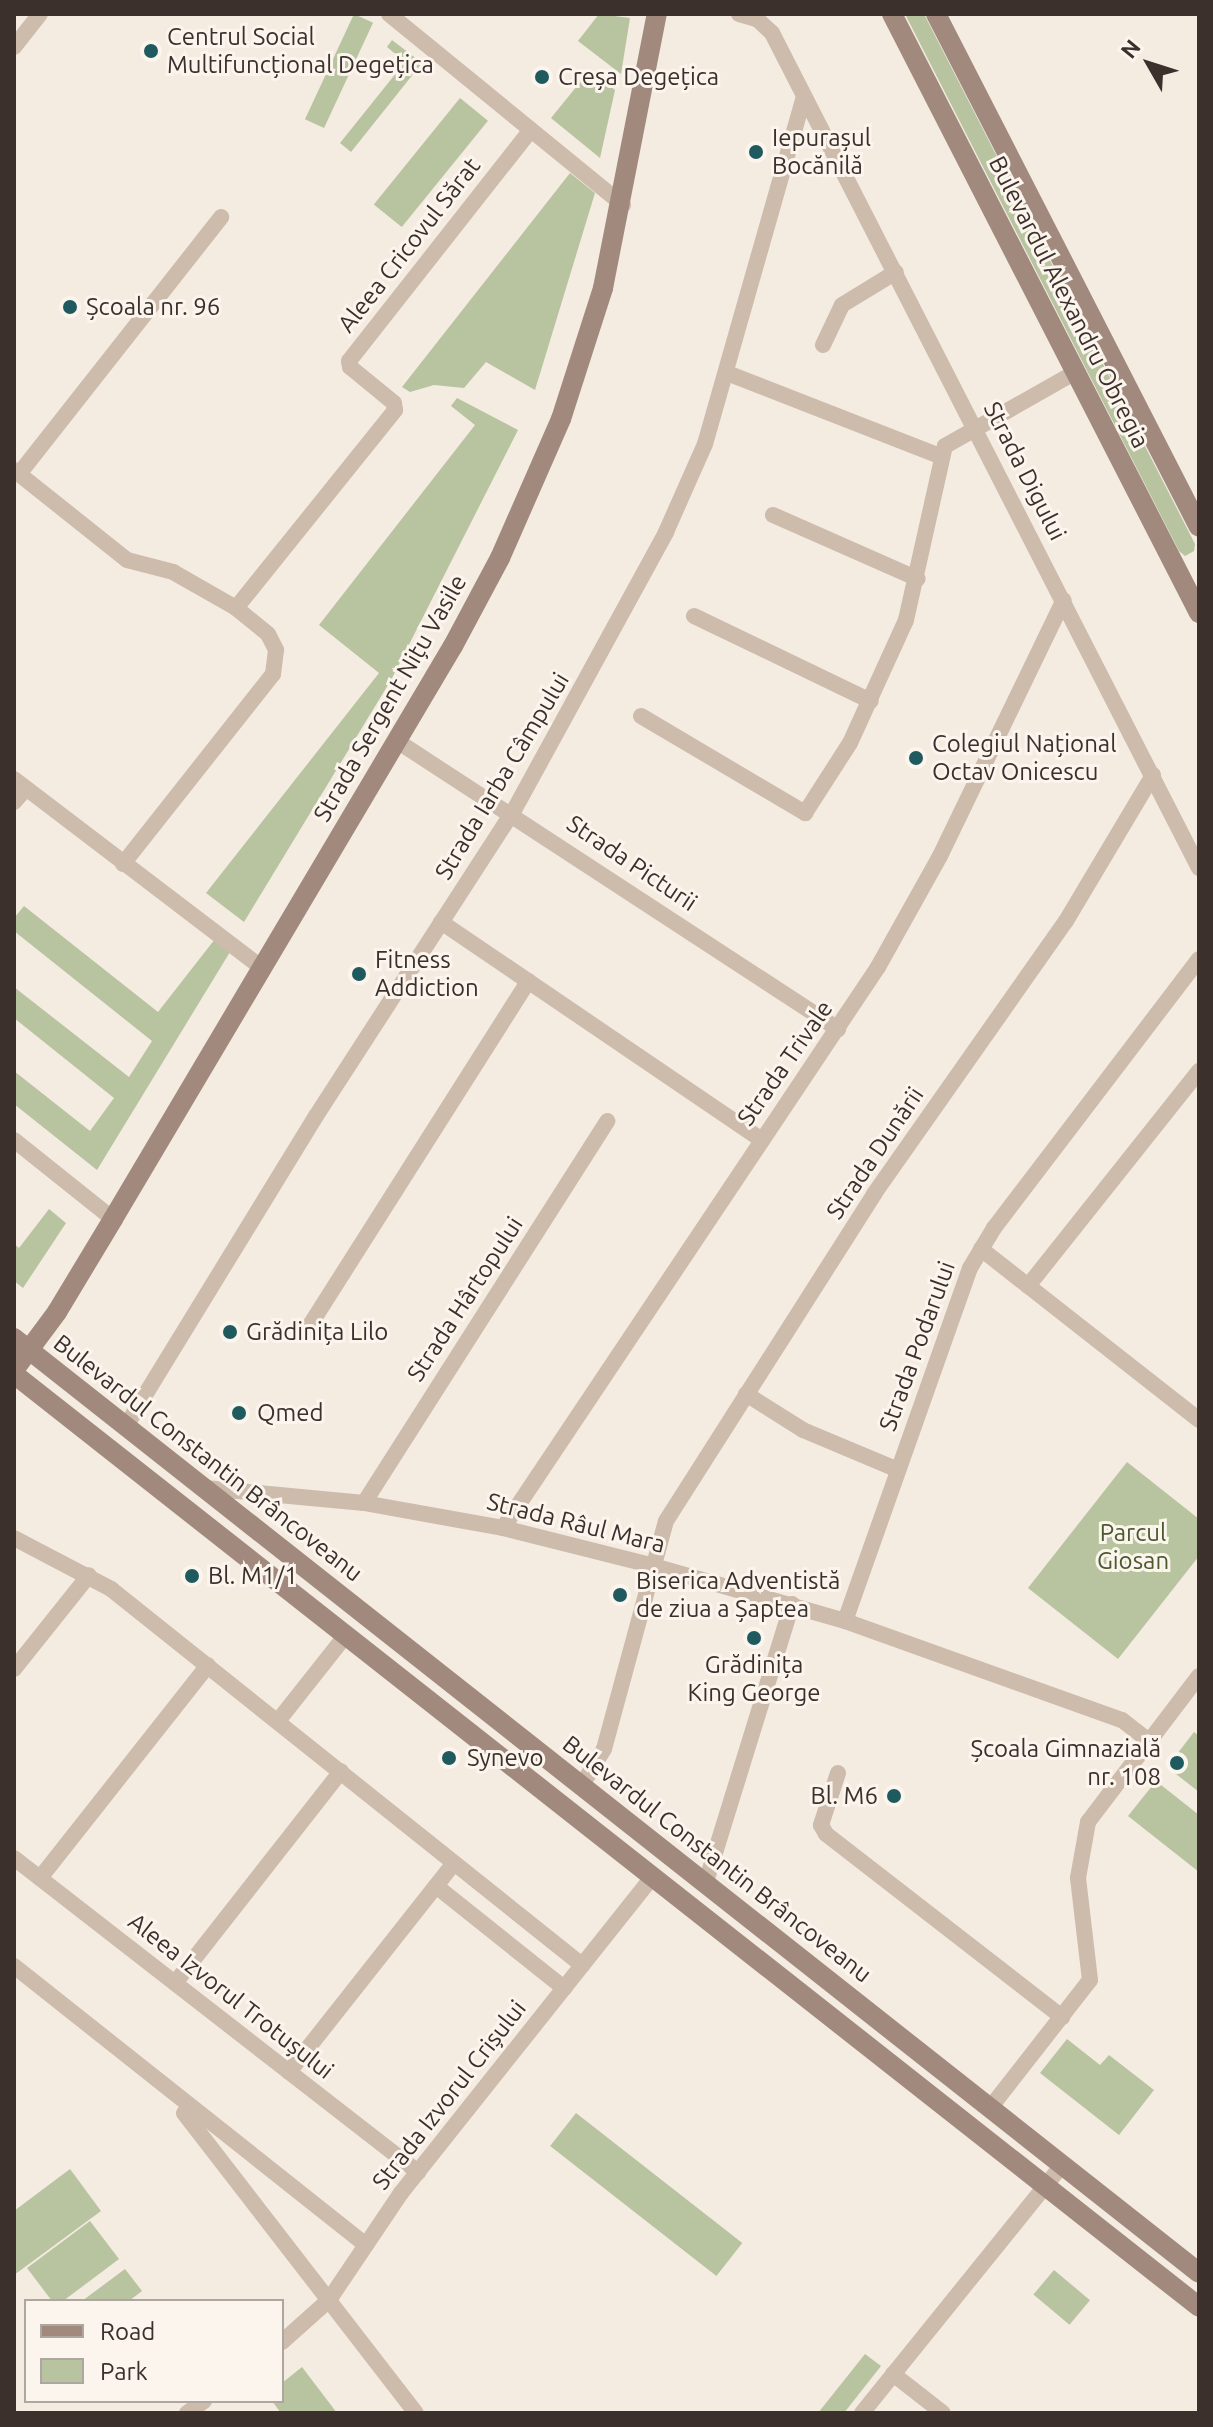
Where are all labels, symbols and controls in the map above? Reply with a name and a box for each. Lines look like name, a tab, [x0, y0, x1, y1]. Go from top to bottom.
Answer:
place label: Centrul Social Multifuncțional Degețica	[167, 23, 434, 79]
north arrow	[1109, 24, 1189, 104]
text: N	[1115, 34, 1145, 63]
marker: Centrul Social Multifuncțional Degețica	[142, 42, 160, 60]
place label: Creșa Degețica	[558, 63, 719, 91]
marker: Creșa Degețica	[533, 68, 551, 86]
place label: Iepurașul Bocănilă	[772, 124, 871, 180]
marker: Iepurașul Bocănilă	[747, 143, 765, 161]
street label: Bulevardul Alexandru Obregia	[983, 151, 1155, 453]
street label: Aleea Cricovul Sărat	[332, 152, 486, 338]
place label: Școala nr. 96	[86, 293, 220, 321]
marker: Școala nr. 96	[61, 298, 79, 316]
street label: Strada Digului	[978, 397, 1072, 545]
street label: Strada Sergent Nițu Vasile	[307, 569, 473, 827]
street label: Strada Iarba Câmpului	[429, 667, 575, 885]
place label: Colegiul Național Octav Onicescu	[932, 730, 1116, 786]
marker: Colegiul Național Octav Onicescu	[907, 749, 925, 767]
street label: Strada Picturii	[562, 809, 702, 917]
place label: Fitness Addiction	[375, 946, 479, 1002]
marker: Fitness Addiction	[350, 965, 368, 983]
street label: Strada Trivale	[731, 995, 839, 1131]
street label: Strada Dunării	[820, 1082, 930, 1224]
street label: Strada Hârtopului	[401, 1211, 529, 1387]
street label: Strada Podarului	[873, 1257, 961, 1435]
place label: Grădinița Lilo	[246, 1318, 388, 1346]
marker: Grădinița Lilo	[221, 1323, 239, 1341]
street label: Bulevardul Constantin Brâncoveanu	[48, 1328, 368, 1588]
place label: Qmed	[257, 1399, 324, 1427]
marker: Qmed	[228, 1402, 250, 1424]
street label: Strada Râul Mara	[484, 1487, 668, 1559]
park label: Parcul Giosan	[1097, 1519, 1169, 1575]
place label: Bl. M1/1	[208, 1562, 298, 1590]
marker: Bl. M1/1	[183, 1567, 201, 1585]
place label: Biserica Adventistă de ziua a Șaptea	[636, 1567, 840, 1623]
marker: Biserica Adventistă de ziua a Șaptea	[611, 1586, 629, 1604]
marker: Grădinița King George	[745, 1629, 763, 1647]
place label: Grădinița King George	[687, 1651, 821, 1707]
street label: Bulevardul Constantin Brâncoveanu	[557, 1729, 877, 1989]
place label: Școala Gimnazială nr. 108	[970, 1735, 1161, 1791]
place label: Synevo	[467, 1744, 543, 1772]
marker: Synevo	[438, 1747, 460, 1769]
marker: Școala Gimnazială nr. 108	[1168, 1754, 1186, 1772]
place label: Bl. M6	[811, 1782, 878, 1810]
marker: Bl. M6	[885, 1787, 903, 1805]
street label: Aleea Izvorul Trotușului	[123, 1907, 339, 2085]
street label: Strada Izvorul Crișului	[366, 1995, 532, 2195]
legend	[24, 2299, 284, 2403]
text: Road	[100, 2318, 155, 2345]
text: Park	[100, 2358, 148, 2385]

